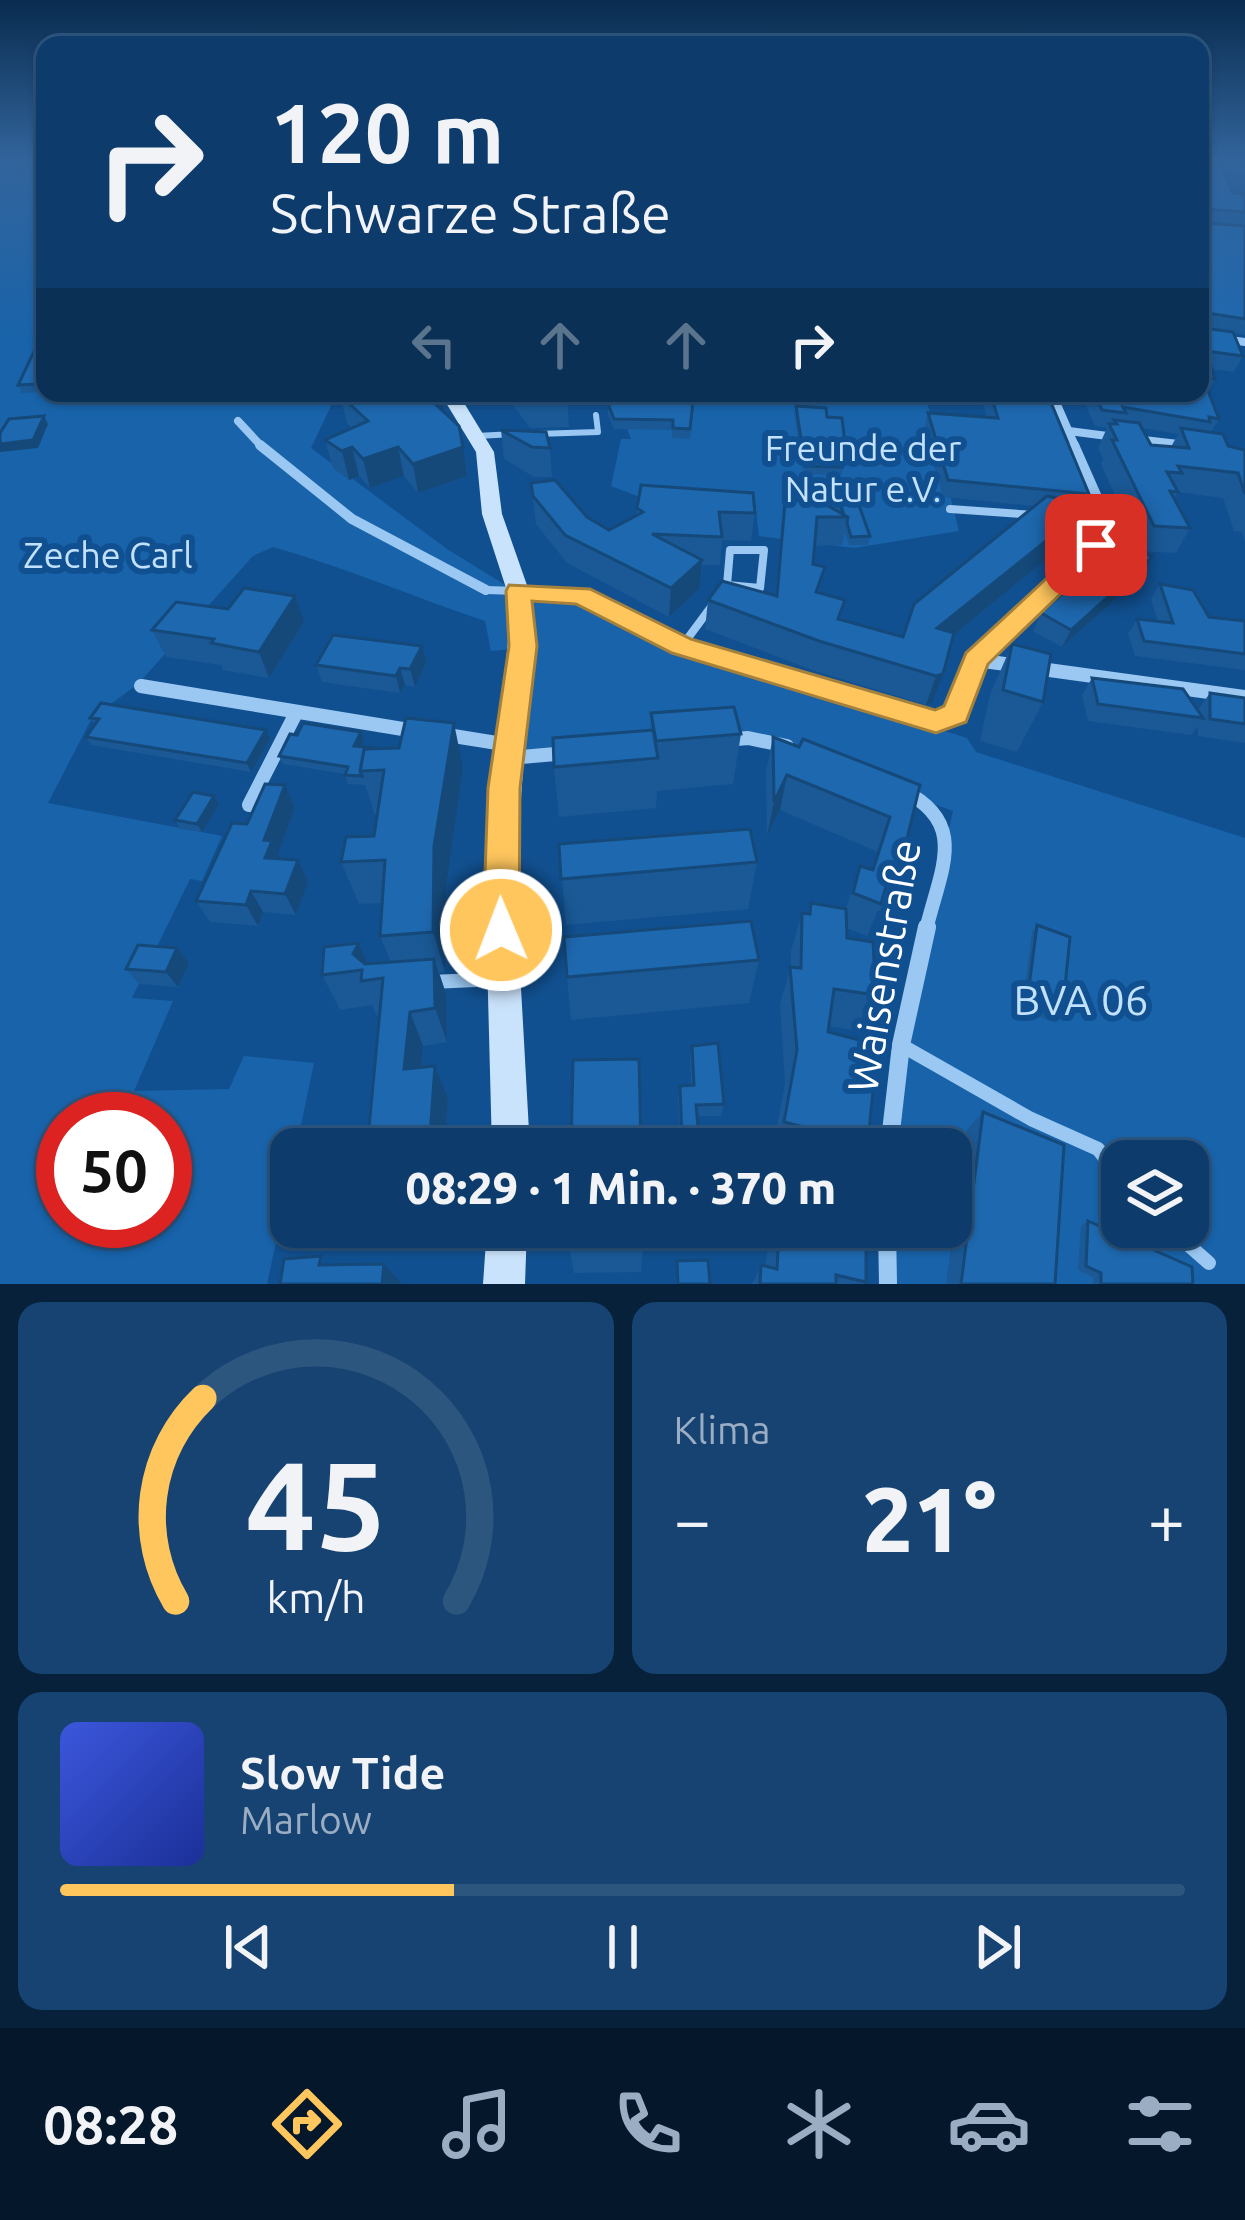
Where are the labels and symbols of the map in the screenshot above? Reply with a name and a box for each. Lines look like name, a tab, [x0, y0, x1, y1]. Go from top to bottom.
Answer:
park label: Freunde der Natur e.V.	[765, 427, 962, 509]
pin	[1045, 494, 1147, 596]
park label: Zeche Carl	[23, 534, 193, 575]
street label: Waisenstraße	[838, 836, 929, 1096]
position arrow	[438, 867, 564, 993]
park label: BVA 06	[1014, 976, 1149, 1023]
speed limit sign: 50	[36, 1092, 192, 1248]

